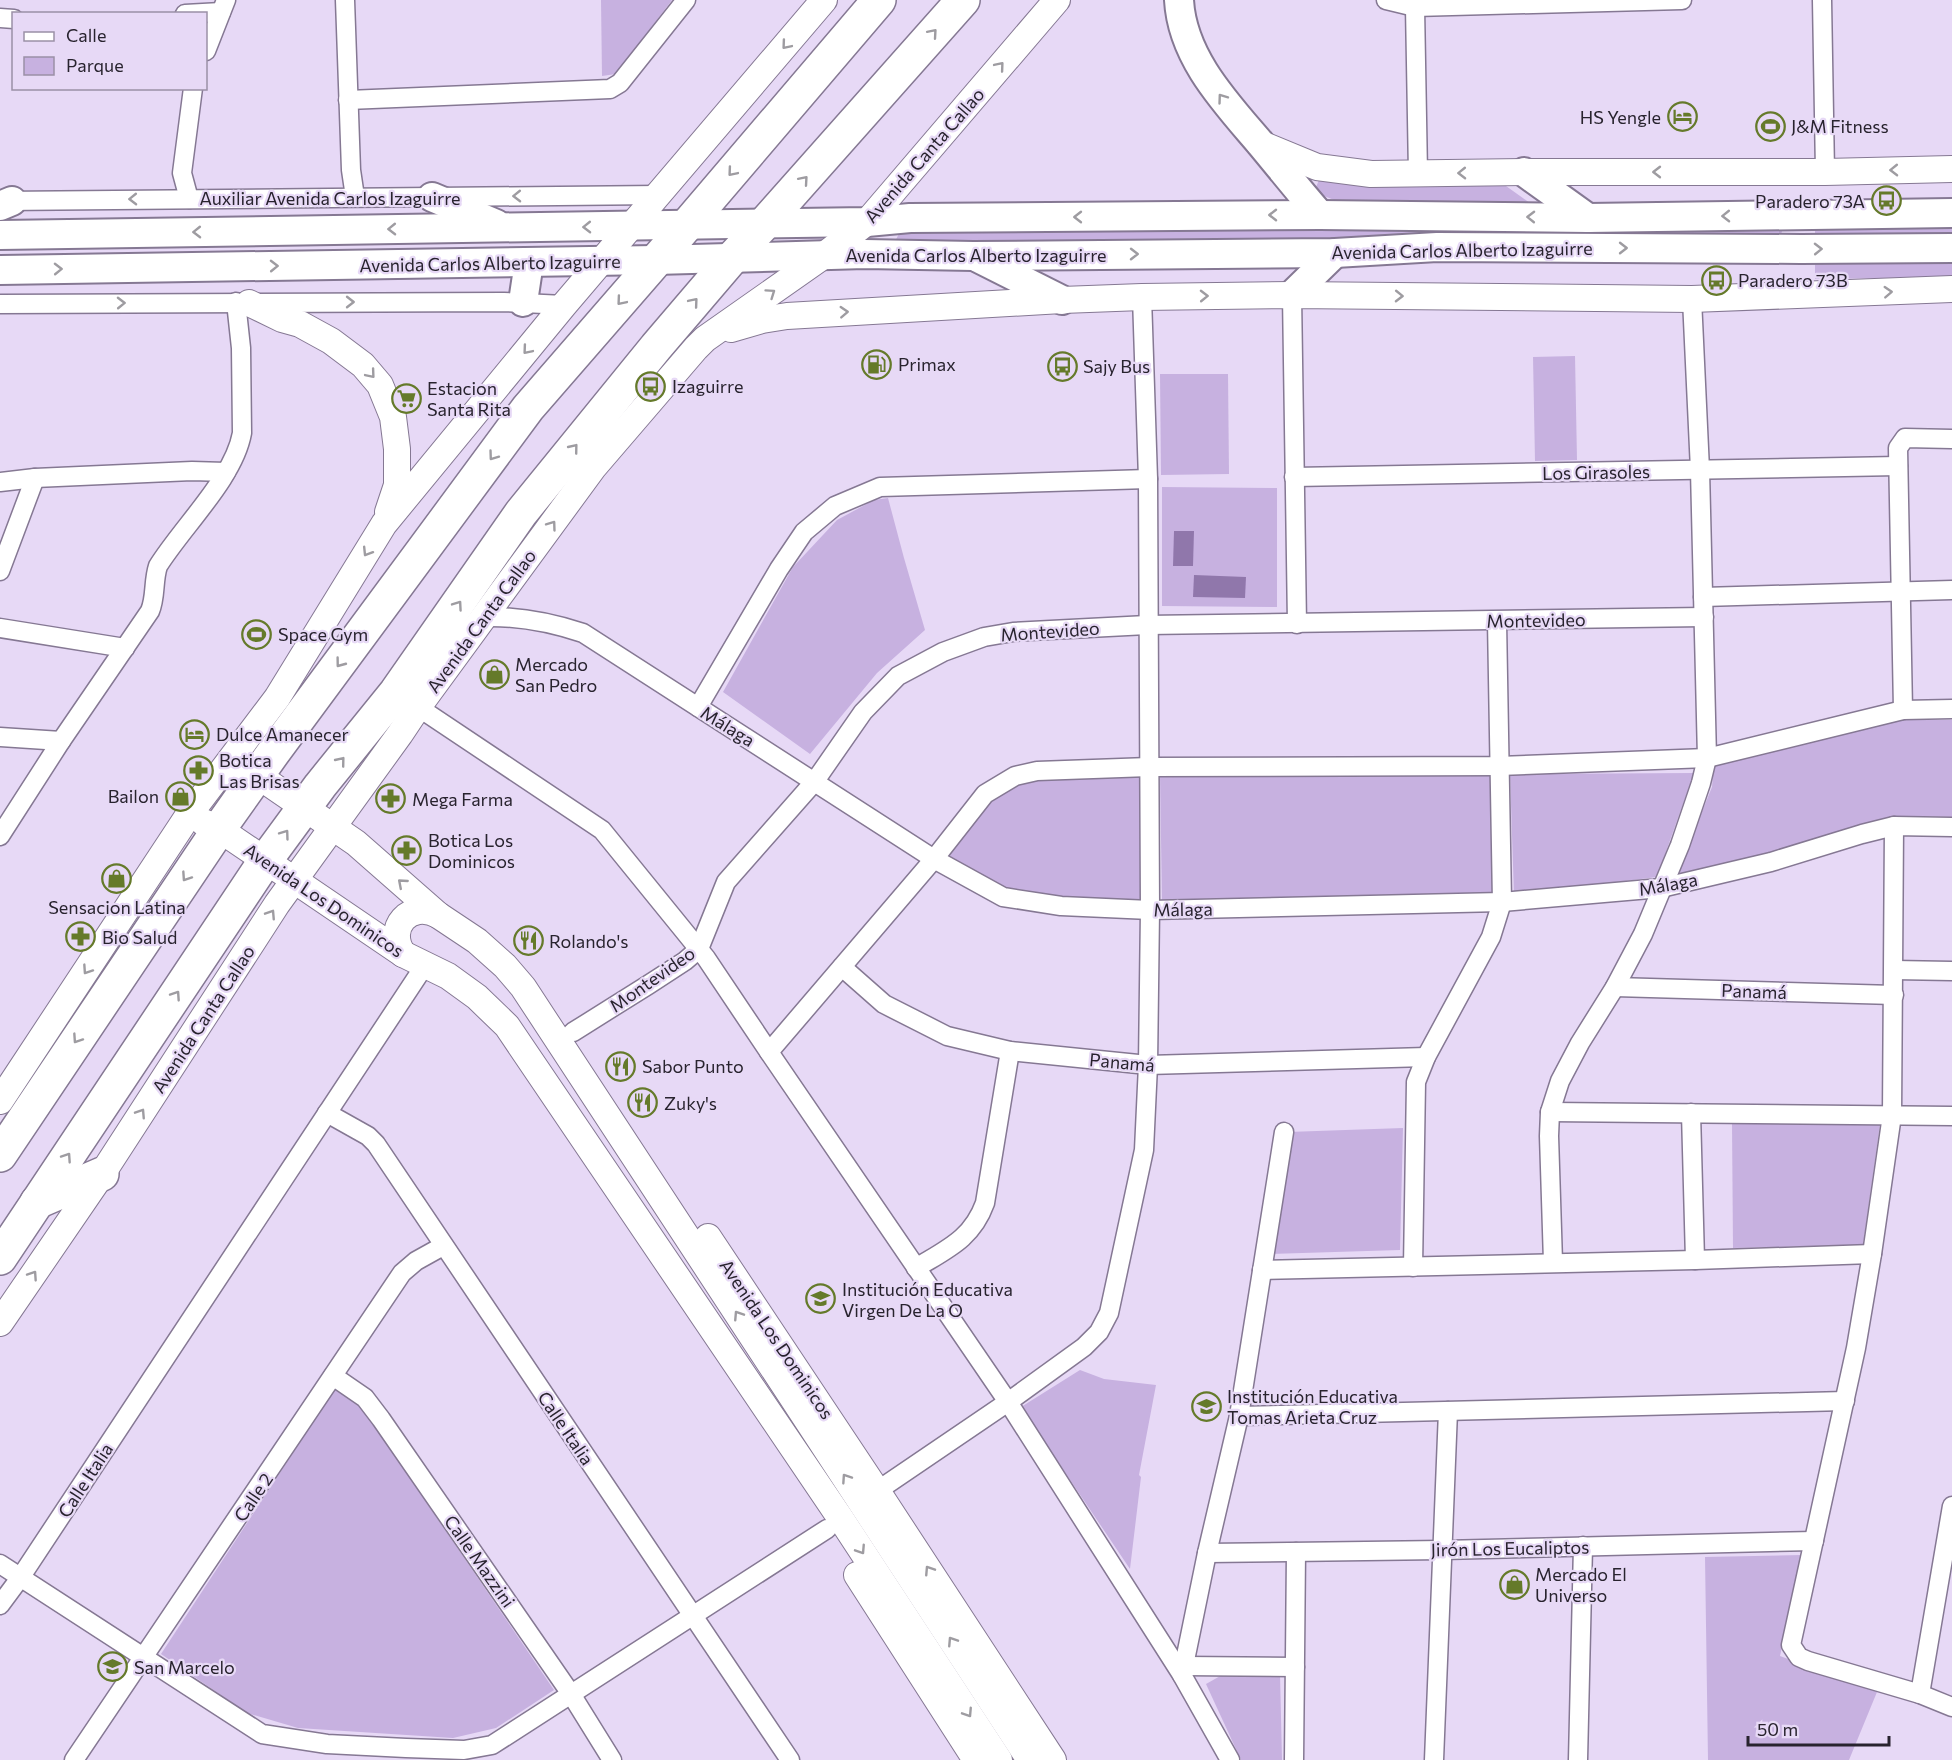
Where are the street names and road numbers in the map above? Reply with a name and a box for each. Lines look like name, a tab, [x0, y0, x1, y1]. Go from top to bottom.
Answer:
street label: Avenida Canta Callao	[859, 83, 989, 227]
street label: Auxiliar Avenida Carlos Izaguirre	[199, 187, 461, 209]
street label: Avenida Carlos Alberto Izaguirre	[1331, 237, 1593, 263]
street label: Avenida Carlos Alberto Izaguirre	[845, 244, 1107, 266]
street label: Avenida Carlos Alberto Izaguirre	[359, 250, 621, 276]
street label: Los Girasoles	[1542, 460, 1650, 484]
street label: Avenida Canta Callao	[422, 545, 540, 697]
street label: Montevideo	[1486, 608, 1586, 632]
street label: Montevideo	[1000, 617, 1100, 645]
street label: Málaga	[697, 701, 759, 751]
street label: Avenida Los Dominicos	[240, 838, 408, 962]
street label: Málaga	[1637, 868, 1699, 900]
street label: Málaga	[1153, 897, 1213, 921]
street label: Avenida Canta Callao	[147, 941, 259, 1097]
street label: Montevideo	[605, 942, 699, 1016]
street label: Panamá	[1721, 979, 1787, 1003]
street label: Panamá	[1088, 1048, 1156, 1076]
street label: Avenida Los Dominicos	[715, 1255, 839, 1423]
street label: Calle Italia	[533, 1387, 599, 1469]
street label: Calle Italia	[53, 1439, 117, 1521]
street label: Calle 2	[229, 1469, 277, 1525]
street label: Calle Mazzini	[440, 1511, 520, 1611]
street label: Jirón Los Eucaliptos	[1431, 1536, 1589, 1560]

